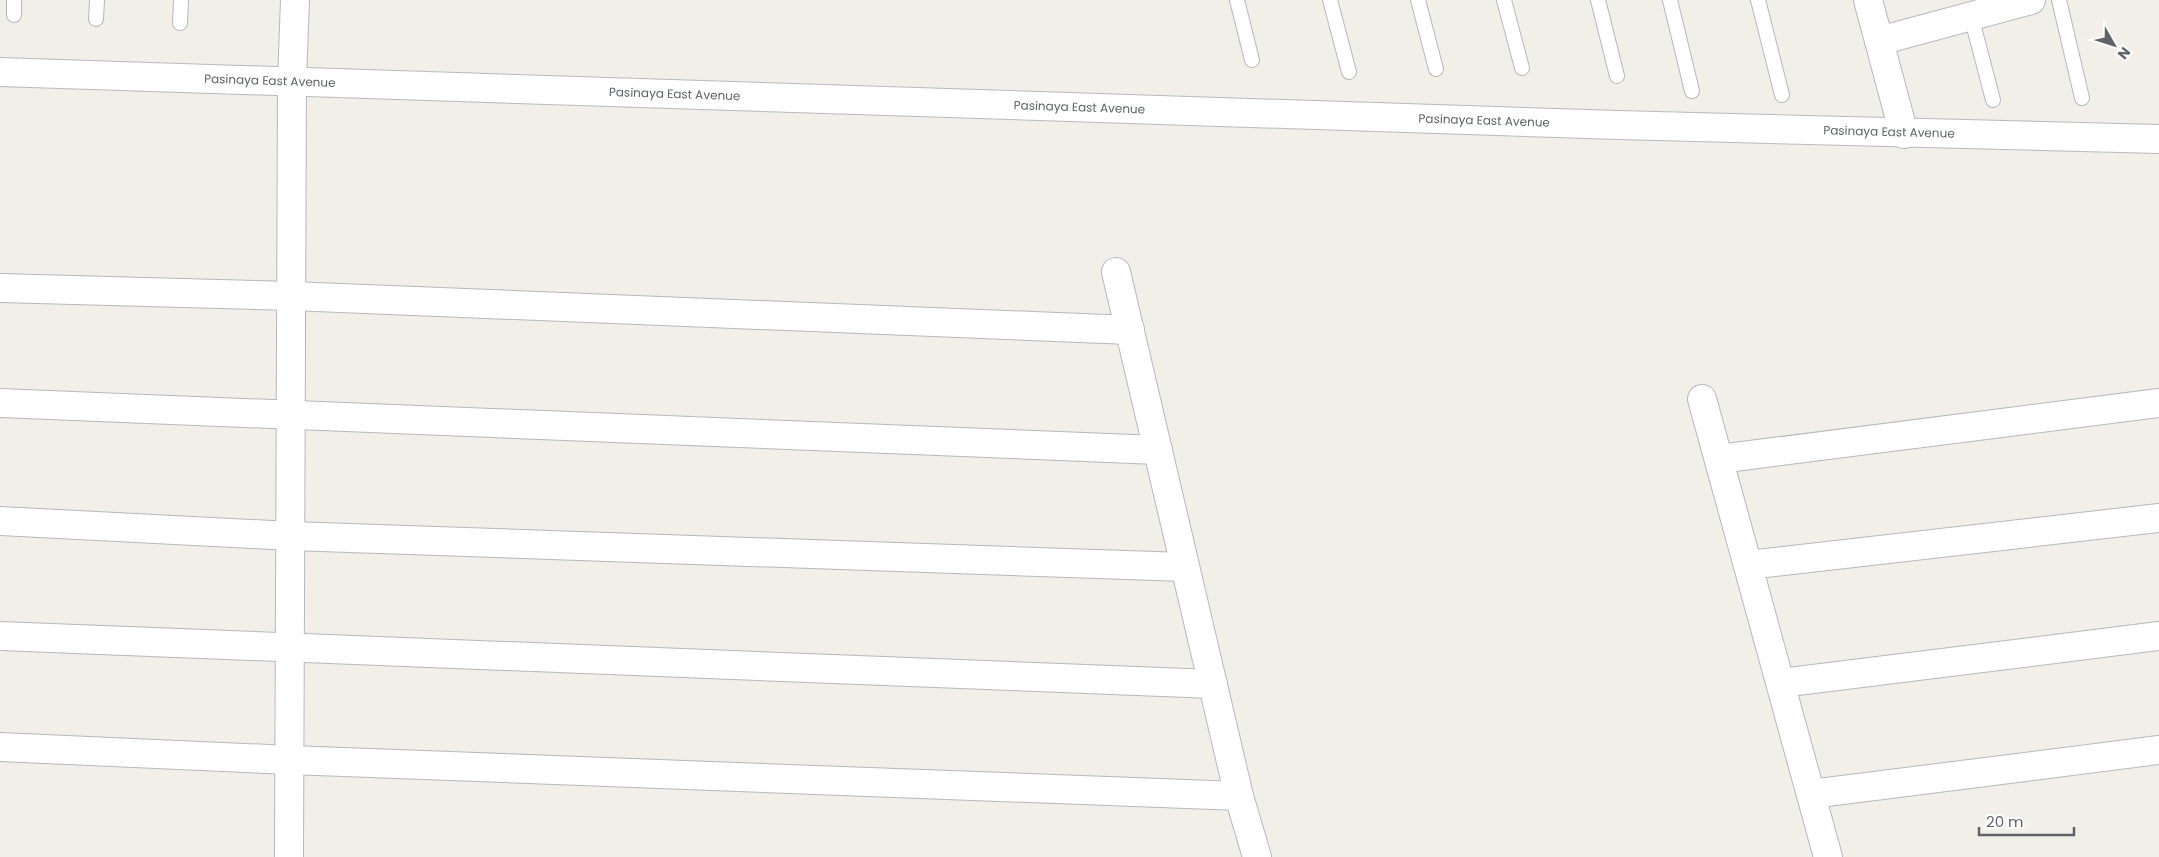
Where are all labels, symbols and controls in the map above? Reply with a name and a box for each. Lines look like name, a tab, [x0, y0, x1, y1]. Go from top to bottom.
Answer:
north arrow	[2089, 20, 2139, 70]
text: N	[2113, 43, 2135, 64]
street label: Pasinaya East Avenue	[204, 70, 336, 91]
street label: Pasinaya East Avenue	[609, 83, 741, 104]
street label: Pasinaya East Avenue	[1013, 96, 1145, 118]
street label: Pasinaya East Avenue	[1418, 109, 1550, 131]
street label: Pasinaya East Avenue	[1823, 121, 1955, 142]
scale bar	[1979, 804, 2074, 836]
text: 20 m	[1986, 811, 2024, 832]

